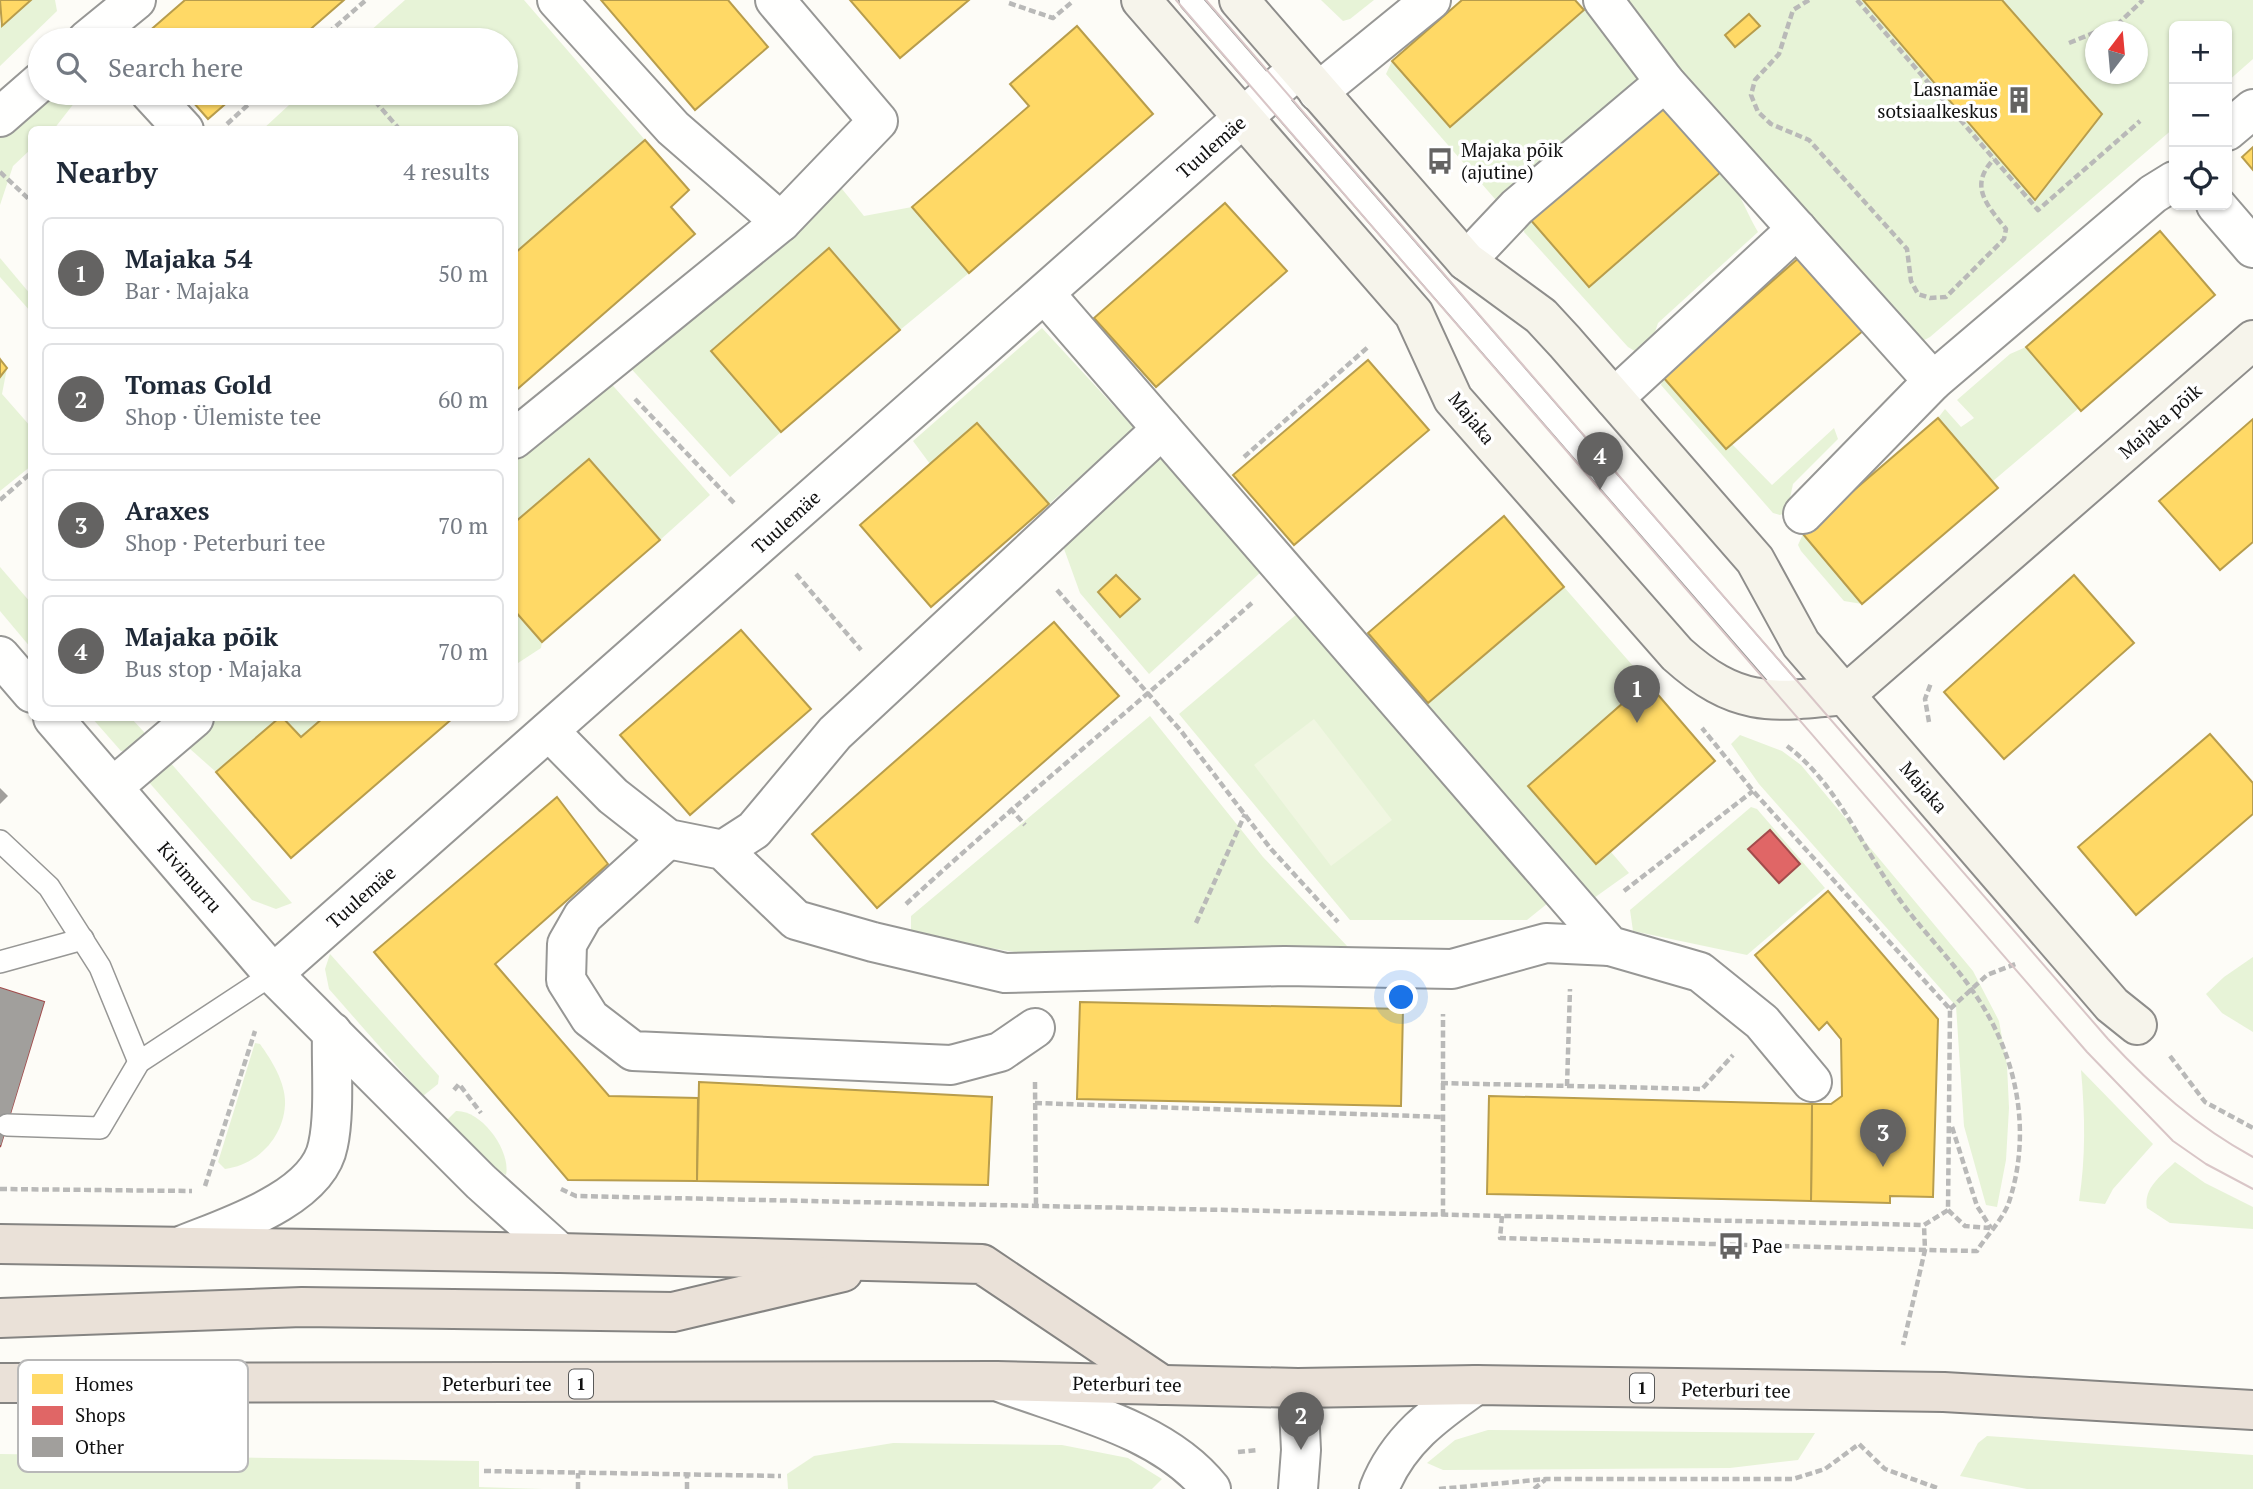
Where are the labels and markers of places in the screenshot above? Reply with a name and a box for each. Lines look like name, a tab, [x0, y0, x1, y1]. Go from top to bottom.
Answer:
place label: Lasnamäe sotsiaalkeskus	[1877, 76, 1998, 123]
building icon: Lasnamäe sotsiaalkeskus	[2004, 85, 2034, 115]
place label: Majaka põik (ajutine)	[1461, 137, 1563, 184]
bus stop icon: Majaka põik (ajutine)	[1425, 146, 1455, 176]
pin: 4	[1577, 432, 1623, 490]
pin: 1	[1614, 665, 1660, 723]
pin: 3	[1860, 1109, 1906, 1167]
bus stop icon: Pae	[1716, 1231, 1746, 1261]
place label: Pae	[1752, 1233, 1782, 1258]
pin: 2	[1278, 1392, 1324, 1450]

